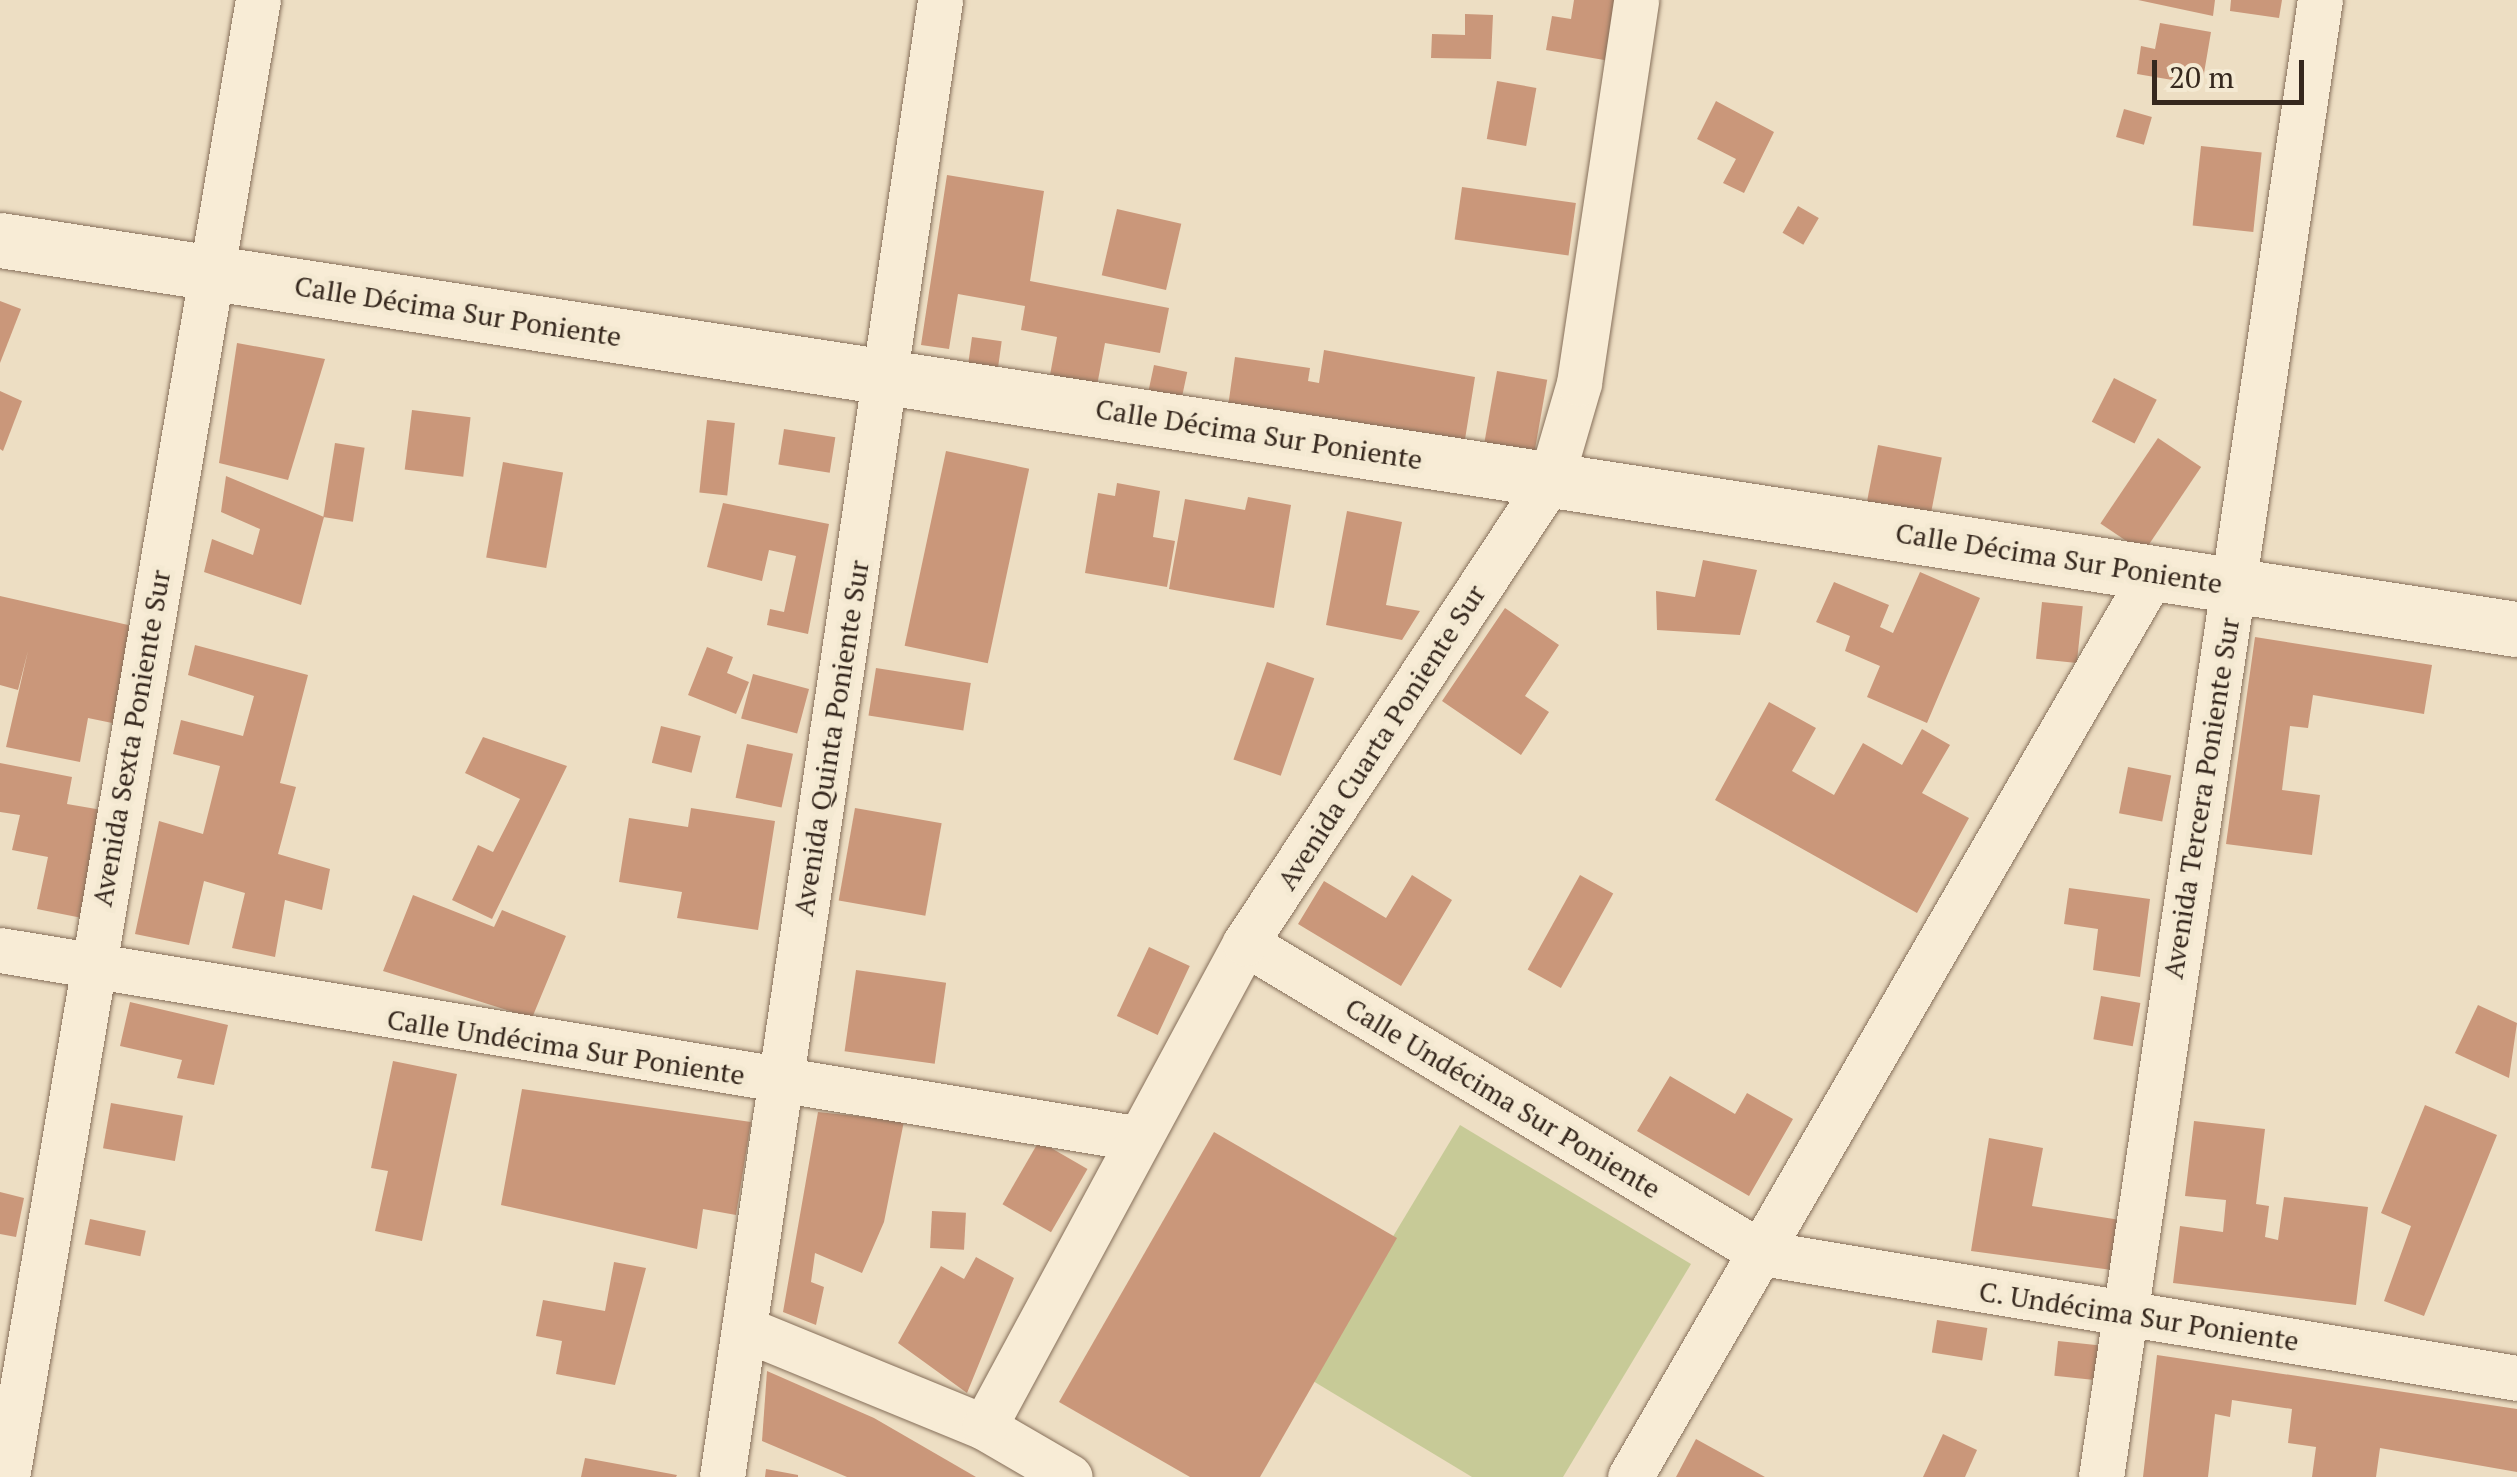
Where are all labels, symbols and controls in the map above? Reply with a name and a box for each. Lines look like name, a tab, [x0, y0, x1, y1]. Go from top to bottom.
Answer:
scale bar	[2157, 40, 2310, 102]
text: 20 m	[2169, 57, 2234, 97]
street label: Calle Décima Sur Poniente	[292, 269, 624, 353]
street label: Calle Décima Sur Poniente	[1093, 392, 1425, 476]
street label: Calle Décima Sur Poniente	[1893, 516, 2225, 600]
street label: Avenida Quinta Poniente Sur	[786, 558, 876, 918]
street label: Avenida Sexta Poniente Sur	[85, 567, 177, 909]
street label: Avenida Cuarta Poniente Sur	[1270, 578, 1492, 896]
street label: Avenida Tercera Poniente Sur	[2156, 615, 2246, 981]
street label: Calle Undécima Sur Poniente	[1339, 990, 1667, 1206]
street label: Calle Undécima Sur Poniente	[385, 1002, 747, 1092]
street label: C. Undécima Sur Poniente	[1976, 1274, 2302, 1358]

